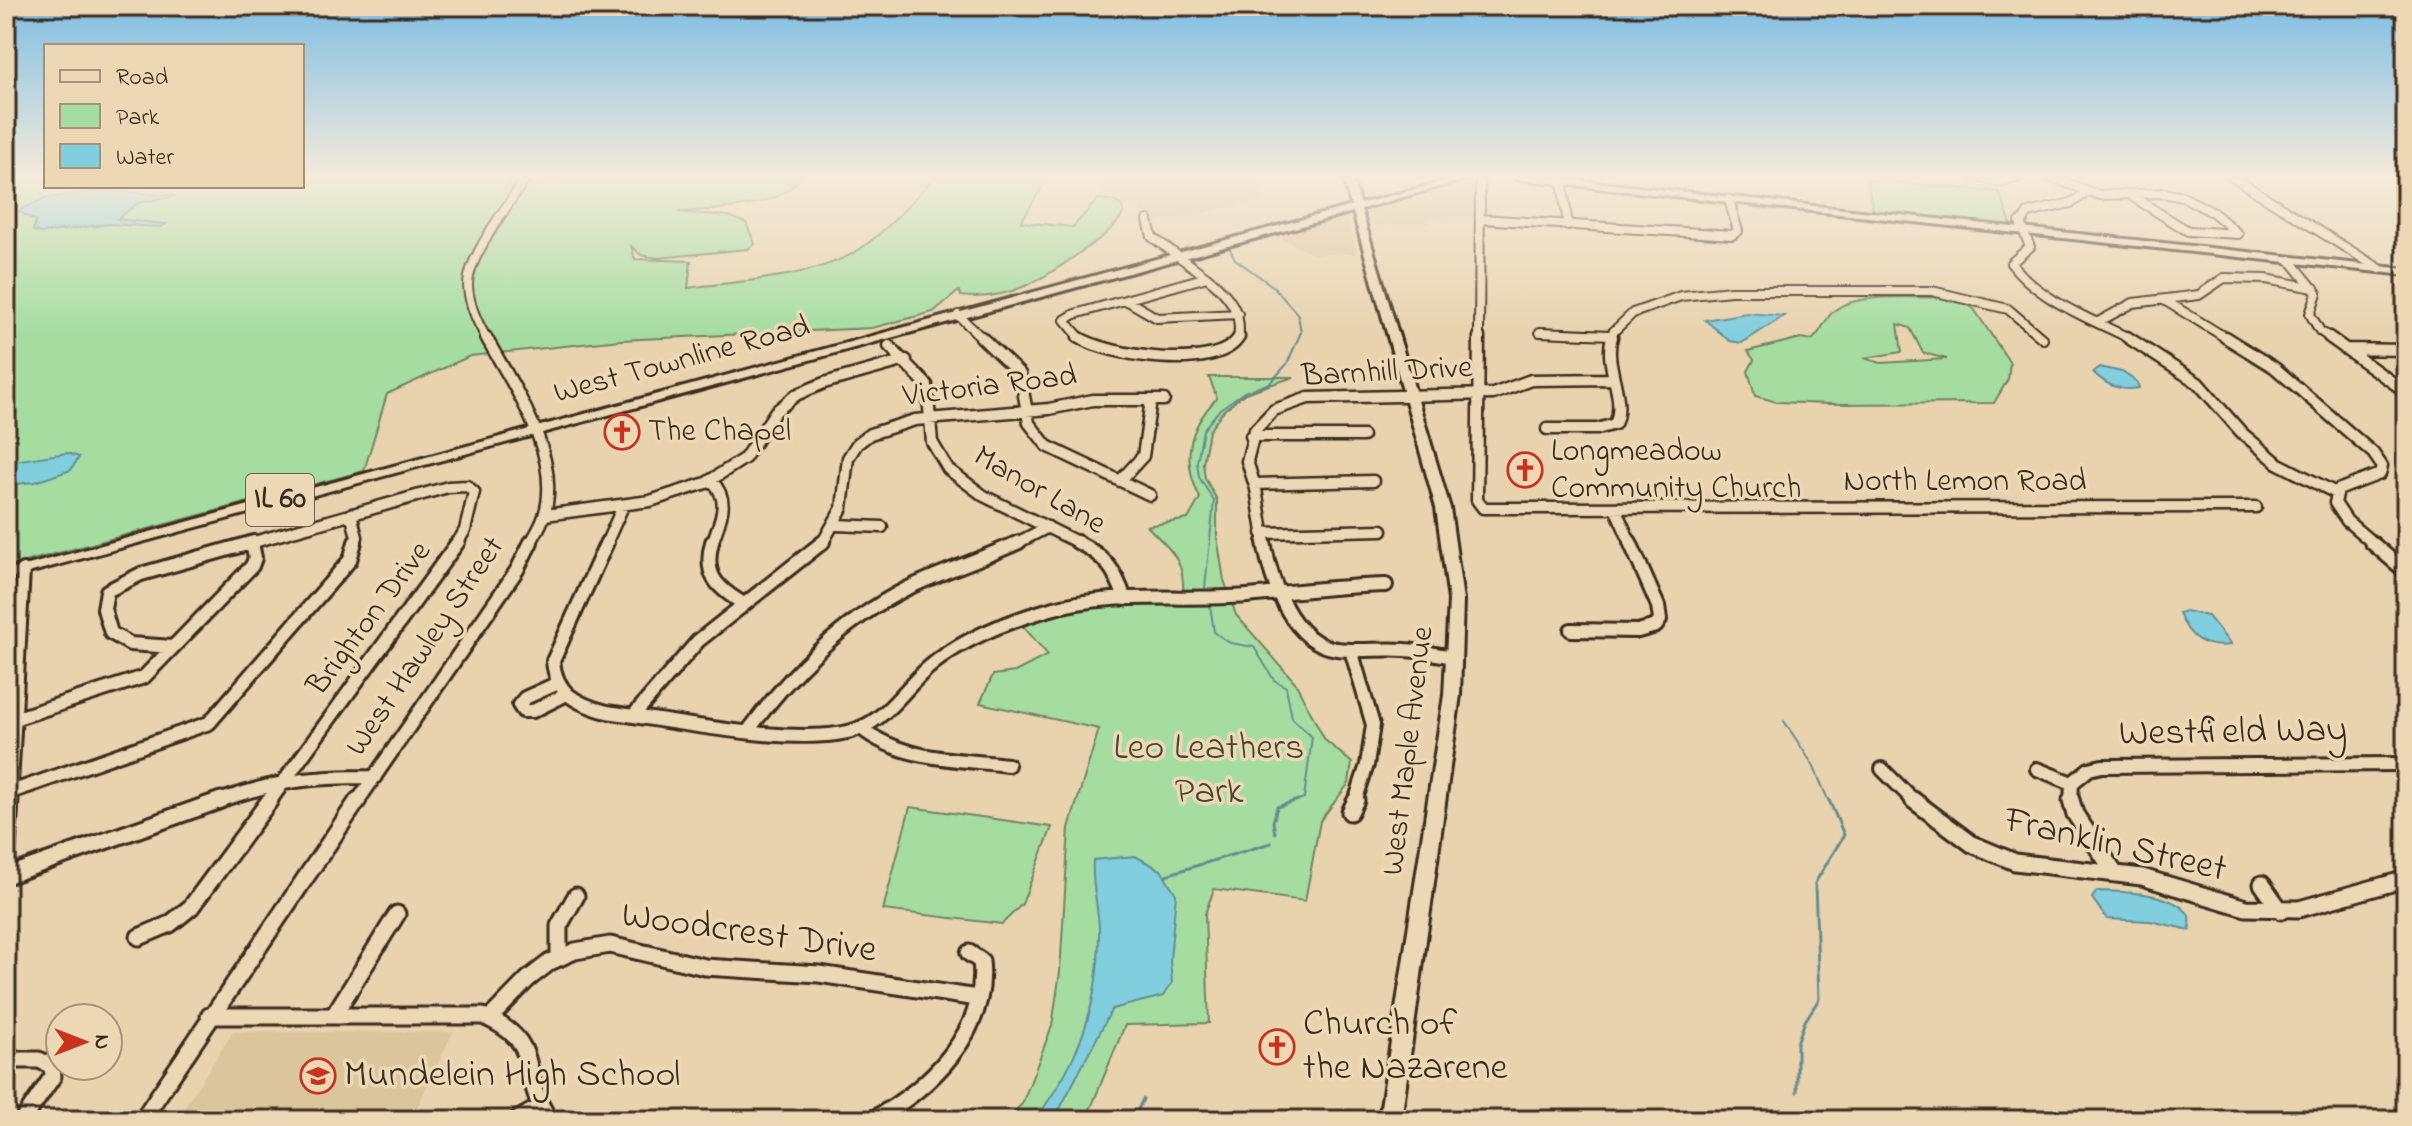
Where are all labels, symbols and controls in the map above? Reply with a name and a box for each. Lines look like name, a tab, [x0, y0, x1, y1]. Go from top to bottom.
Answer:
legend	[44, 44, 304, 188]
text: Road	[116, 61, 169, 96]
text: Park	[116, 101, 160, 136]
text: Water	[116, 141, 174, 176]
street label: West Townline Road	[549, 304, 815, 418]
street label: Barnhill Drive	[1299, 345, 1474, 401]
street label: Victoria Road	[900, 353, 1080, 421]
place label: The Chapel	[648, 409, 791, 456]
church icon: The Chapel	[603, 413, 641, 451]
place label: Longmeadow Community Church	[1551, 429, 1801, 513]
street label: Manor Lane	[964, 434, 1115, 548]
church icon: Longmeadow Community Church	[1506, 451, 1544, 489]
street label: North Lemon Road	[1843, 459, 2087, 506]
road number: IL 60	[246, 474, 314, 526]
street label: West Hawley Street	[335, 527, 517, 766]
street label: Brighton Drive	[295, 531, 444, 707]
street label: West Maple Avenue	[1370, 623, 1448, 878]
street label: Westfield Way	[2118, 703, 2348, 763]
park label: Leo Leathers Park	[1114, 721, 1304, 821]
street label: Franklin Street	[1997, 793, 2232, 899]
street label: Woodcrest Drive	[618, 888, 881, 980]
place label: Church of the Nazarene	[1303, 997, 1508, 1097]
north arrow	[44, 1002, 124, 1082]
church icon: Church of the Nazarene	[1258, 1028, 1296, 1066]
text: N	[85, 1035, 117, 1049]
place label: Mundelein High School	[344, 1048, 680, 1104]
school or university icon: Mundelein High School	[299, 1057, 337, 1095]

